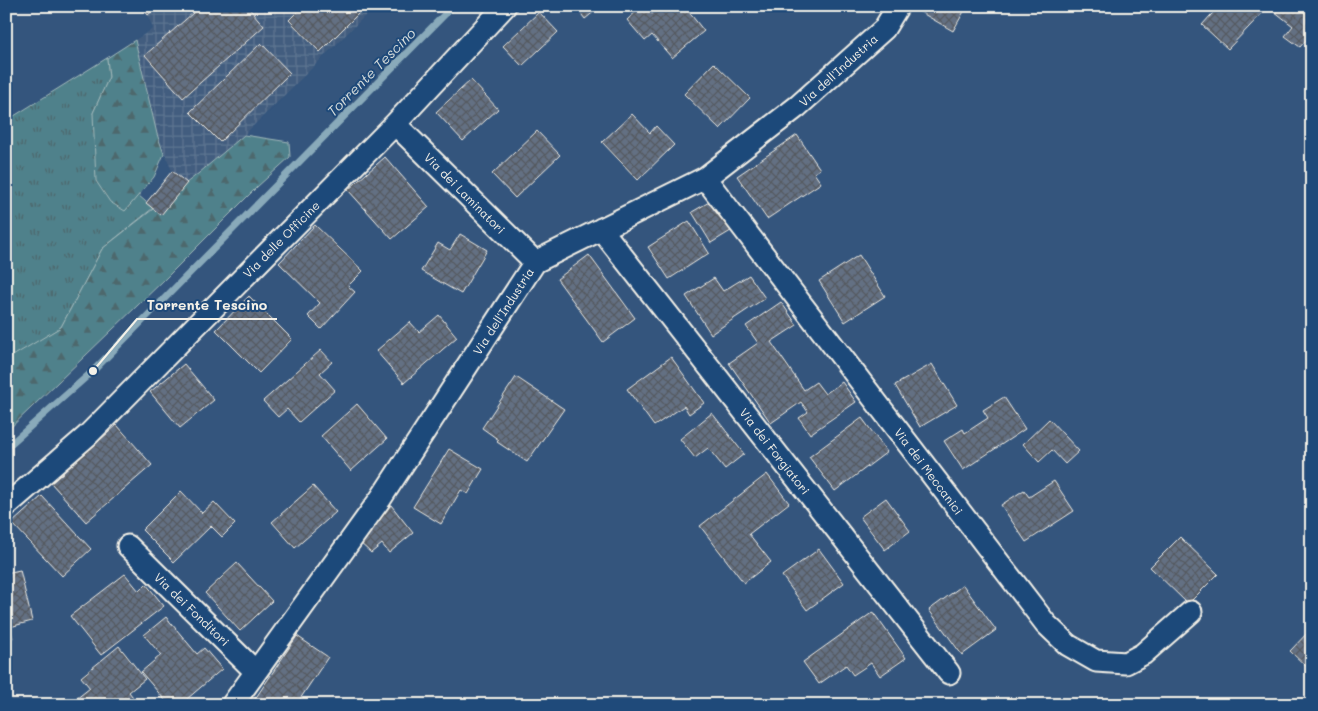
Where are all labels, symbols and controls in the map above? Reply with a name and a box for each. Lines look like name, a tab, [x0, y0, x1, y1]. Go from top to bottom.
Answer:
water label: Torrente Tescino	[323, 24, 419, 120]
street label: Via dell'Industria	[795, 30, 881, 110]
street label: Via dei Laminatori	[421, 149, 509, 237]
street label: Via delle Officine	[239, 197, 323, 281]
street label: Via dell'Industria	[469, 264, 537, 358]
callout: Torrente Tescino	[137, 290, 277, 319]
text: Torrente Tescino	[147, 295, 268, 314]
street label: Via dei Forgiatori	[736, 405, 814, 497]
street label: Via dei Meccanici	[891, 424, 967, 518]
street label: Via dei Fonditori	[151, 569, 233, 649]

